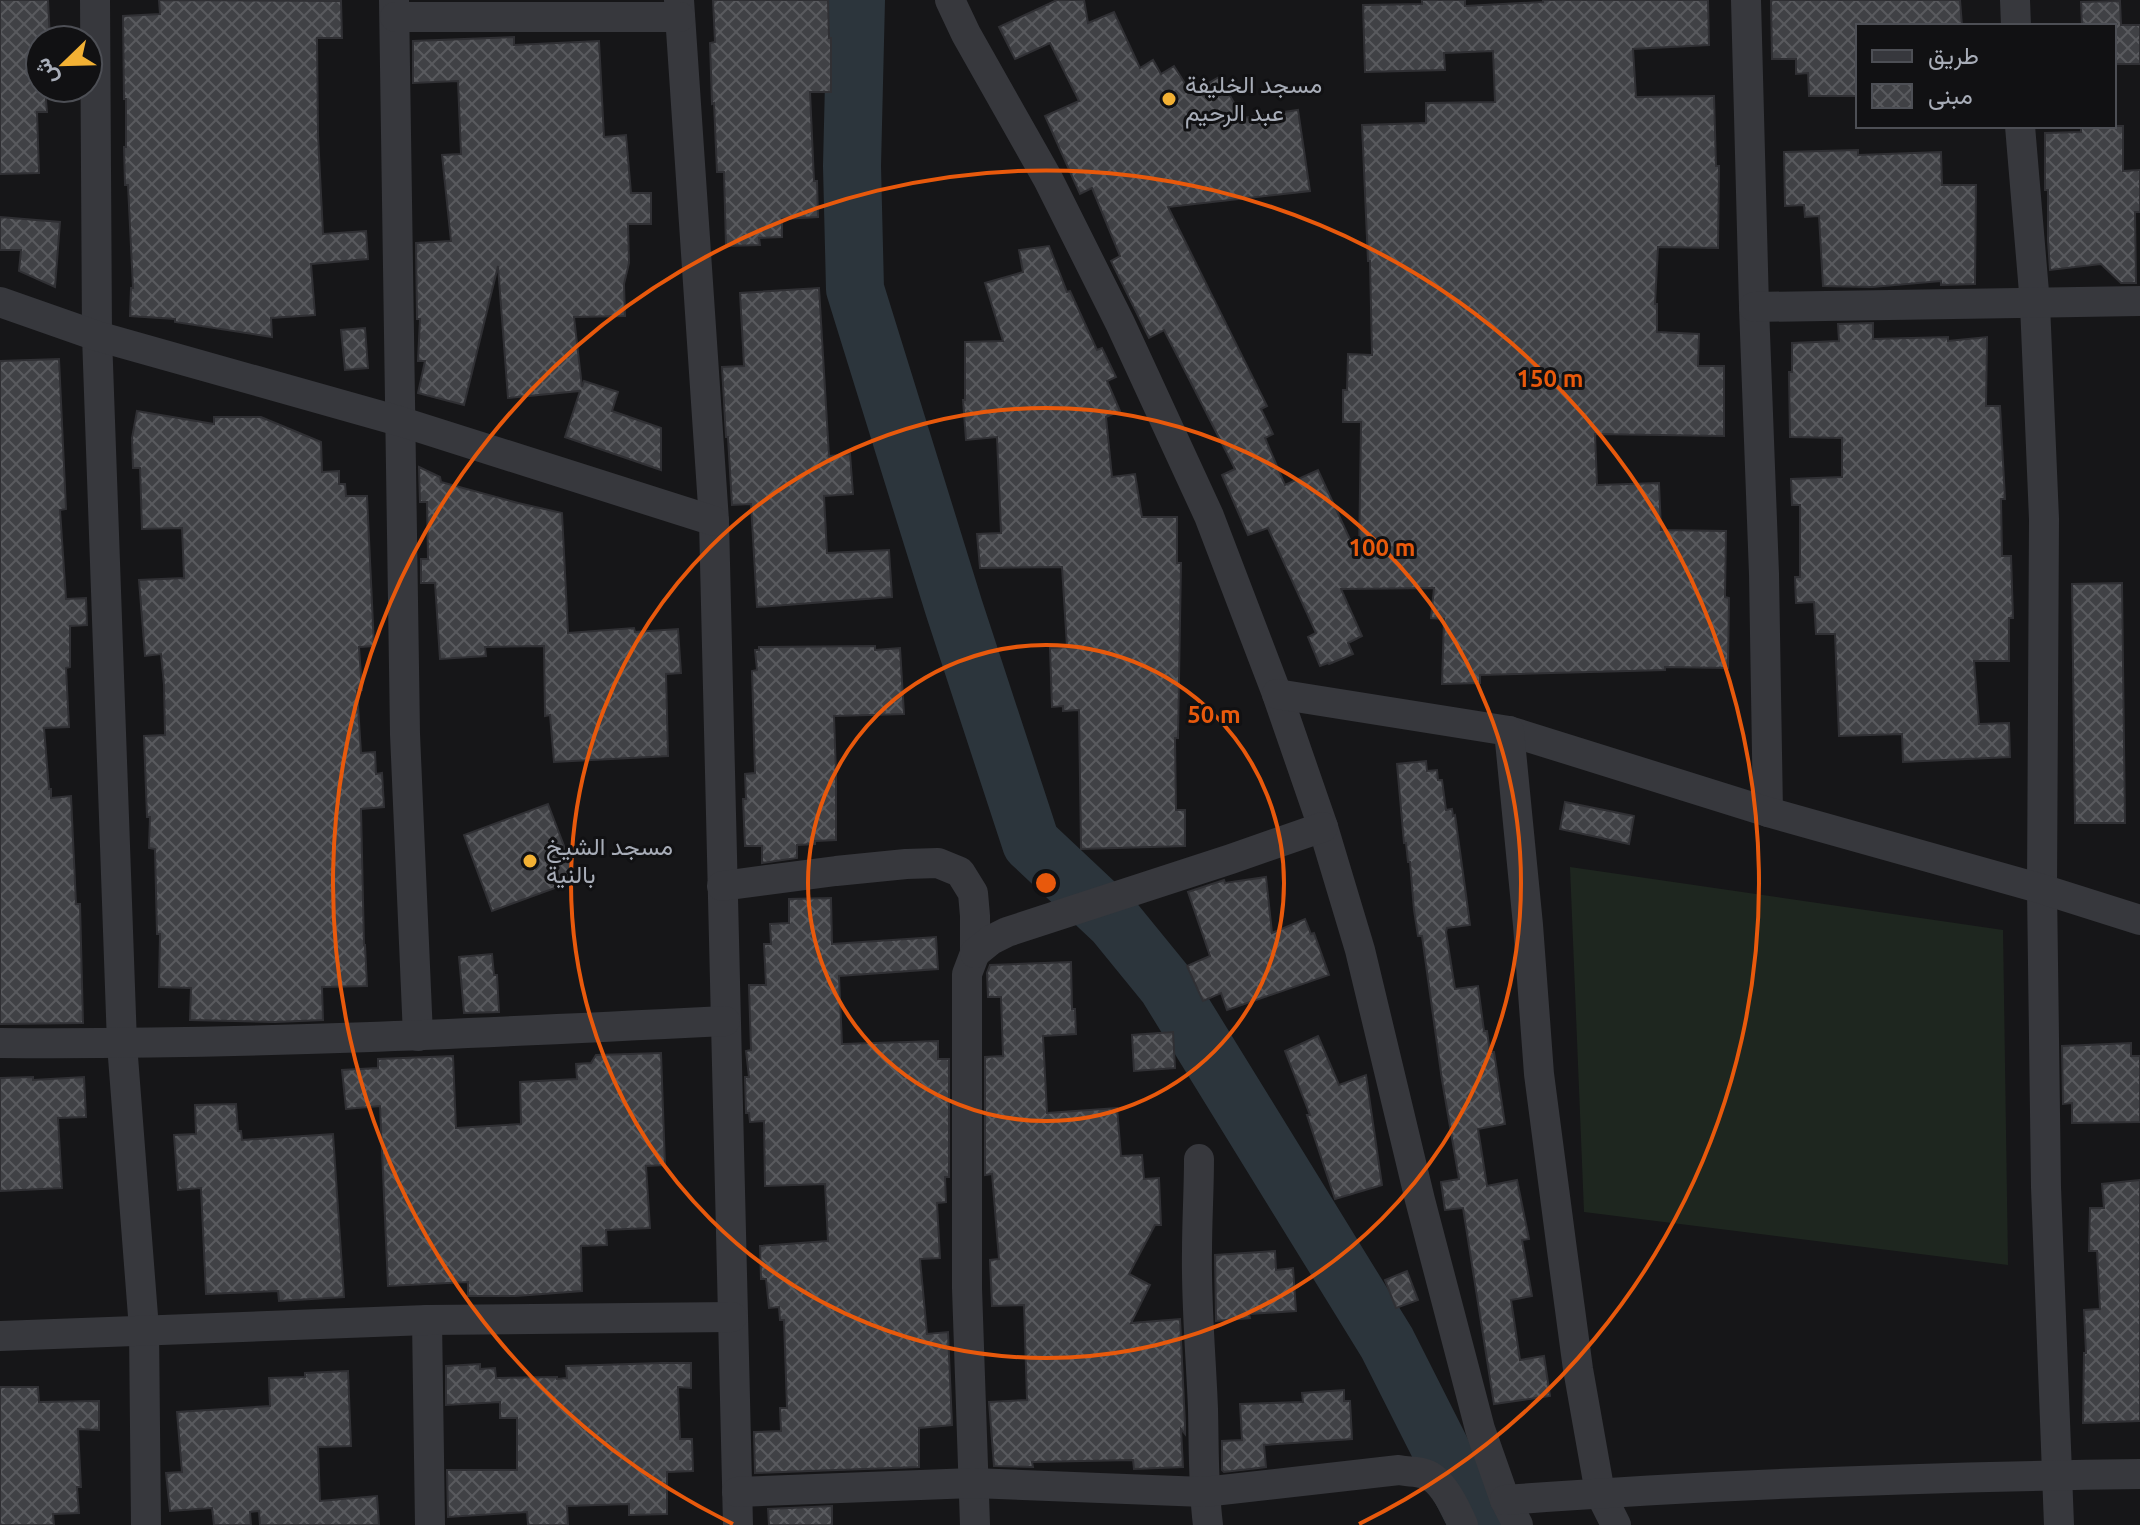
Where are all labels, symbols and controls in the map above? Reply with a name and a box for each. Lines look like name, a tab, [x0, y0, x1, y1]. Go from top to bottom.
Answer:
north arrow	[24, 24, 104, 104]
legend	[1856, 24, 2116, 128]
text: طريق	[1928, 42, 1979, 71]
text: ش	[28, 54, 64, 89]
place label: مسجد الخليفة عبد الرحيم	[1185, 71, 1322, 129]
text: مبنى	[1928, 82, 1973, 110]
marker: مسجد الخليفة عبد الرحيم	[1160, 90, 1178, 108]
text: 150 m	[1517, 365, 1583, 392]
text: 100 m	[1349, 534, 1415, 561]
text: 50 m	[1187, 701, 1241, 728]
place label: مسجد الشيخ بالنية	[546, 833, 673, 889]
marker: مسجد الشيخ بالنية	[521, 852, 539, 870]
centre of rings	[1032, 869, 1060, 897]

